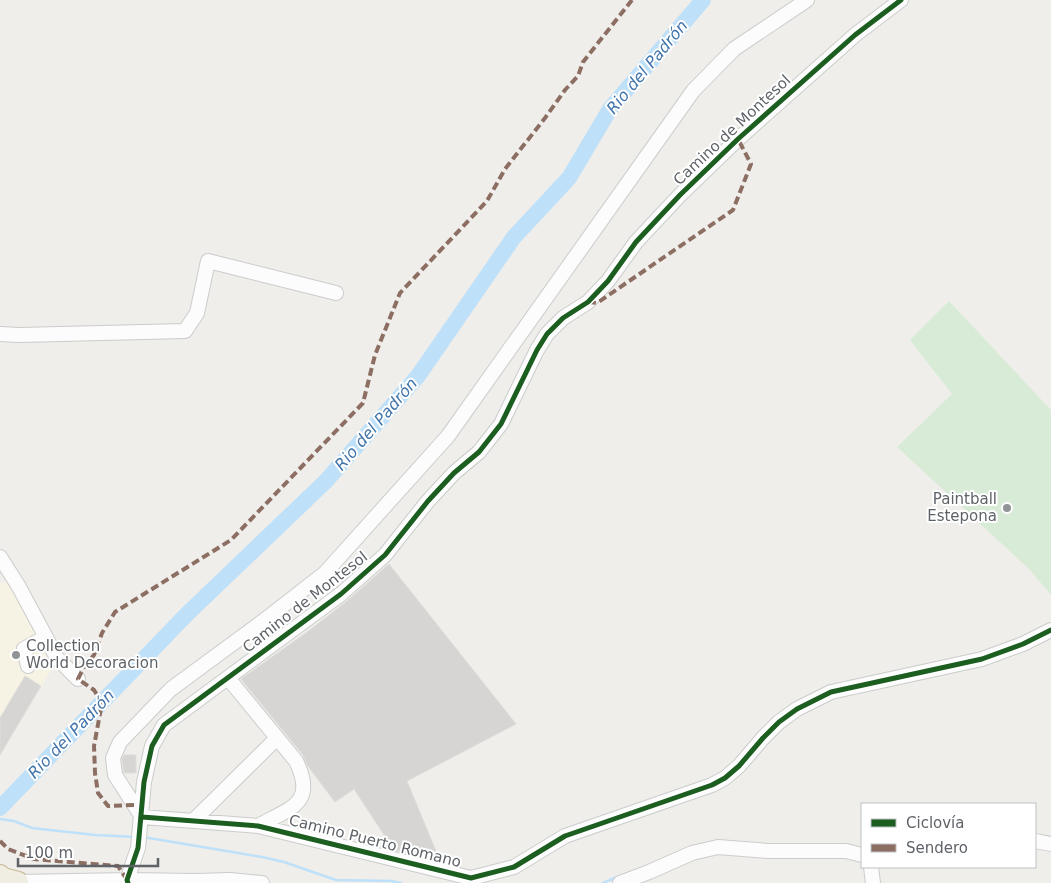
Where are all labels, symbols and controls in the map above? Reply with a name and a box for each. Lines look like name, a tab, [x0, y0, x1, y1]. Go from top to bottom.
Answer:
water label: Rio del Padrón	[602, 16, 692, 118]
street label: Camino de Montesol	[670, 71, 794, 189]
water label: Rio del Padrón	[331, 374, 421, 474]
place label: Paintball Estepona	[927, 490, 997, 525]
marker: Paintball Estepona	[1001, 502, 1013, 514]
street label: Camino de Montesol	[239, 548, 371, 656]
place label: Collection World Decoracion	[26, 637, 158, 672]
marker: Collection World Decoracion	[10, 649, 22, 661]
water label: Rio del Padrón	[24, 686, 118, 782]
legend	[861, 803, 1036, 868]
street label: Camino Puerto Romano	[287, 811, 463, 871]
text: Ciclovía	[906, 814, 964, 832]
scale bar	[18, 836, 158, 868]
text: Sendero	[906, 839, 968, 857]
text: 100 m	[25, 844, 73, 862]

